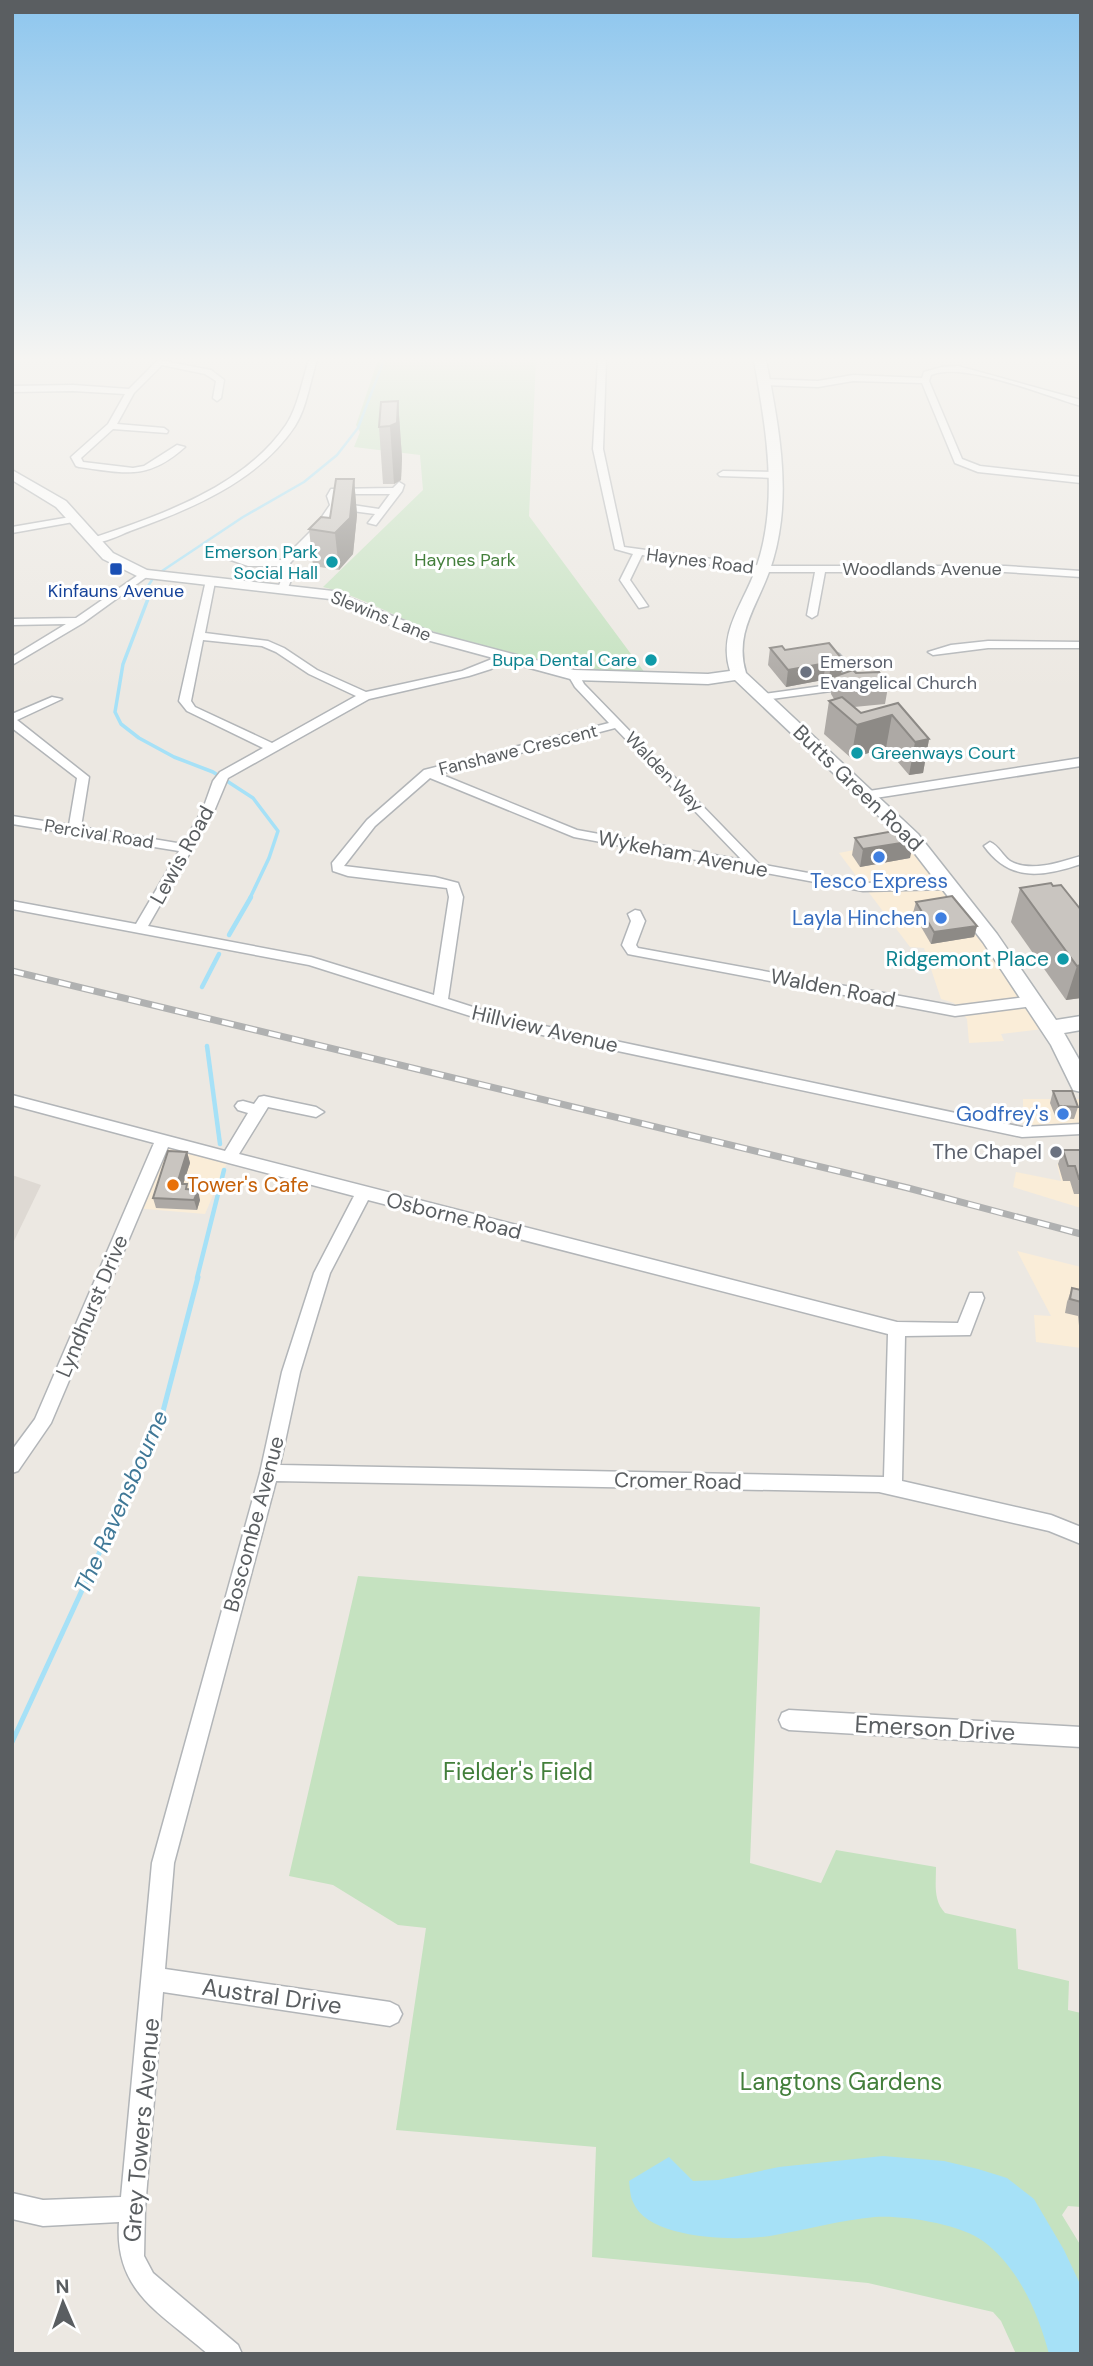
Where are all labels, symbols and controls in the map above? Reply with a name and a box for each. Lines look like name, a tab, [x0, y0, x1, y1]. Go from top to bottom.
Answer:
place label: Emerson Park Social Hall	[205, 540, 318, 585]
street label: Haynes Road	[645, 543, 755, 579]
park label: Haynes Park	[414, 548, 516, 572]
marker: Emerson Park Social Hall	[324, 554, 340, 570]
street label: Woodlands Avenue	[842, 557, 1002, 581]
marker: Kinfauns Avenue	[108, 561, 124, 577]
place label: Kinfauns Avenue	[48, 579, 184, 603]
street label: Slewins Lane	[327, 585, 435, 647]
place label: Bupa Dental Care	[492, 648, 637, 672]
place label: Emerson Evangelical Church	[820, 650, 977, 695]
marker: Bupa Dental Care	[643, 652, 659, 668]
marker: Emerson Evangelical Church	[798, 664, 814, 680]
street label: Fanshawe Crescent	[436, 719, 600, 781]
street label: Butts Green Road	[787, 719, 929, 857]
street label: Walden Way	[620, 727, 708, 817]
place label: Greenways Court	[871, 741, 1016, 765]
marker: Greenways Court	[849, 745, 865, 761]
street label: Lewis Road	[144, 801, 220, 909]
street label: Percival Road	[42, 813, 156, 855]
street label: Wykeham Avenue	[595, 824, 771, 884]
marker: Tesco Express	[871, 849, 887, 865]
place label: Tesco Express	[810, 867, 948, 895]
place label: Layla Hinchen	[792, 904, 927, 932]
marker: Layla Hinchen	[933, 910, 949, 926]
place label: Ridgemont Place	[886, 945, 1049, 973]
marker: Ridgemont Place	[1055, 951, 1071, 967]
street label: Walden Road	[768, 962, 898, 1014]
street label: Hillview Avenue	[469, 999, 621, 1059]
place label: Godfrey's	[956, 1100, 1049, 1128]
marker: Godfrey's	[1055, 1106, 1071, 1122]
place label: The Chapel	[932, 1138, 1042, 1166]
marker: The Chapel	[1048, 1144, 1064, 1160]
place label: Tower's Cafe	[187, 1171, 309, 1199]
marker: Tower's Cafe	[165, 1177, 181, 1193]
street label: Osborne Road	[383, 1186, 525, 1246]
street label: Lyndhurst Drive	[49, 1230, 135, 1382]
water label: The Ravensbourne	[67, 1406, 175, 1598]
street label: Boscombe Avenue	[217, 1433, 291, 1615]
street label: Cromer Road	[614, 1466, 742, 1496]
street label: Emerson Drive	[854, 1708, 1016, 1748]
park label: Fielder's Field	[443, 1756, 593, 1787]
street label: Austral Drive	[200, 1971, 344, 2021]
street label: Grey Towers Avenue	[116, 2017, 166, 2243]
park label: Langtons Gardens	[740, 2066, 942, 2097]
north arrow	[28, 2268, 98, 2338]
text: N	[55, 2274, 70, 2299]

